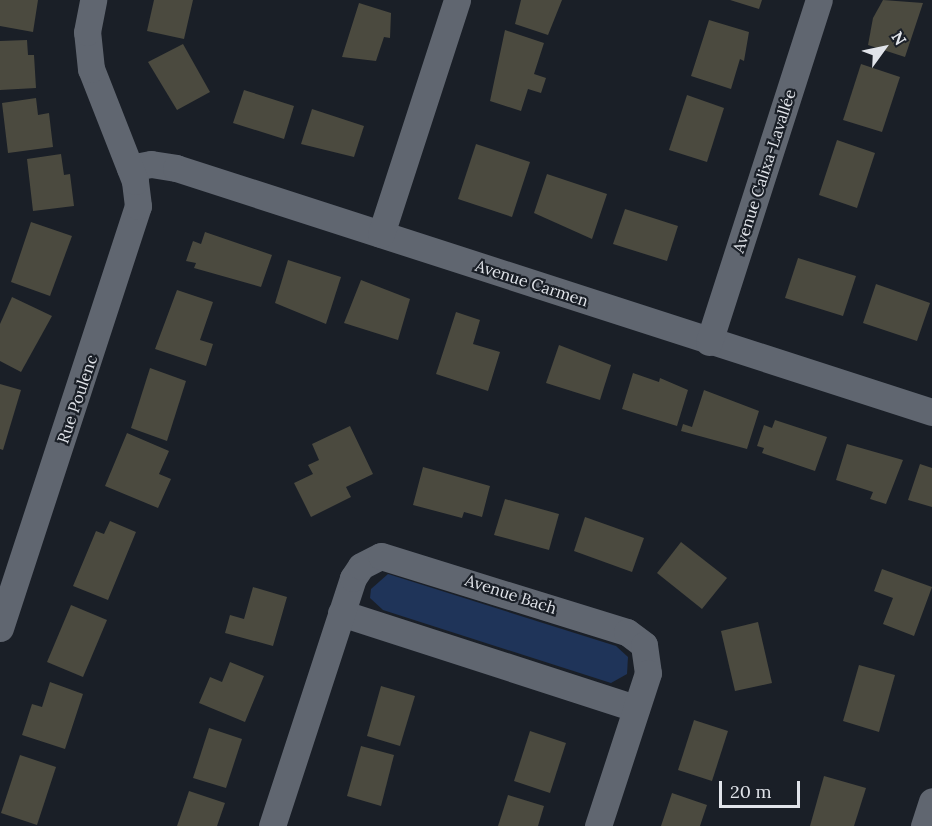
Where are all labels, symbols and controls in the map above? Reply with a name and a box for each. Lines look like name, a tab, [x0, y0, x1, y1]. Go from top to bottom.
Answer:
north arrow	[854, 18, 914, 78]
text: N	[887, 28, 911, 49]
street label: Avenue Calixa-Lavallée	[728, 87, 800, 255]
street label: Avenue Carmen	[473, 256, 591, 310]
street label: Rue Poulenc	[53, 352, 101, 446]
street label: Avenue Bach	[463, 570, 559, 618]
scale bar	[722, 769, 803, 807]
text: 20 m	[730, 780, 772, 803]

